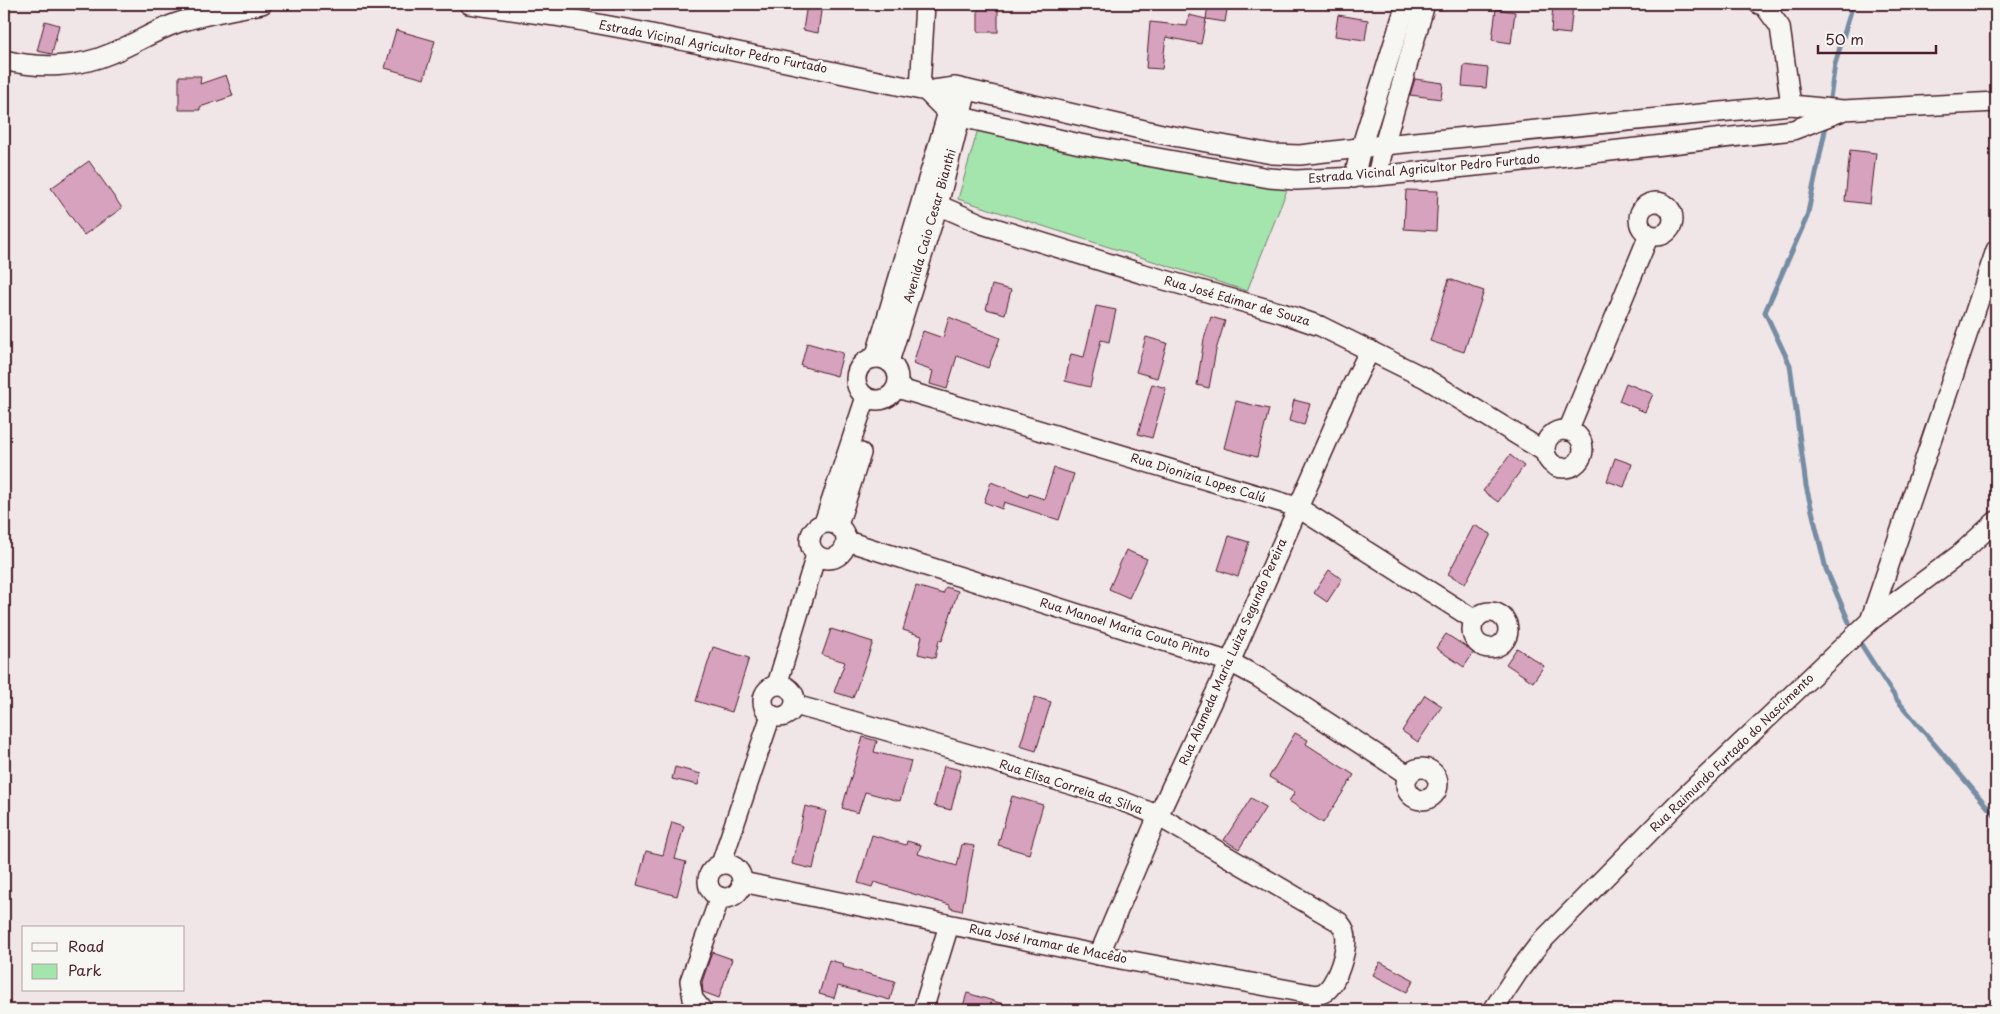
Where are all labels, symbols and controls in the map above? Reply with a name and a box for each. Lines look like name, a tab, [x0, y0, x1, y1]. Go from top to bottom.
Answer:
street label: Estrada Vicinal Agricultor Pedro Furtado	[597, 15, 829, 77]
scale bar	[1818, 22, 1935, 54]
text: 50 m	[1825, 27, 1864, 50]
street label: Avenida Caio Cesar Bianthi	[898, 147, 960, 305]
street label: Estrada Vicinal Agricultor Pedro Furtado	[1307, 149, 1541, 187]
street label: Rua José Edimar de Souza	[1162, 271, 1313, 330]
street label: Rua Dionizia Lopes Calú	[1129, 448, 1268, 506]
street label: Rua Alameda Maria Luiza Segundo Pereira	[1174, 535, 1291, 768]
street label: Rua Manoel Maria Couto Pinto	[1038, 593, 1213, 662]
street label: Rua Raimundo Furtado do Nascimento	[1645, 669, 1817, 836]
street label: Rua Elisa Correia da Silva	[997, 754, 1146, 818]
street label: Rua José Iramar de Macêdo	[968, 919, 1129, 967]
legend	[22, 926, 185, 992]
text: Road	[68, 934, 104, 957]
text: Park	[68, 958, 102, 981]

